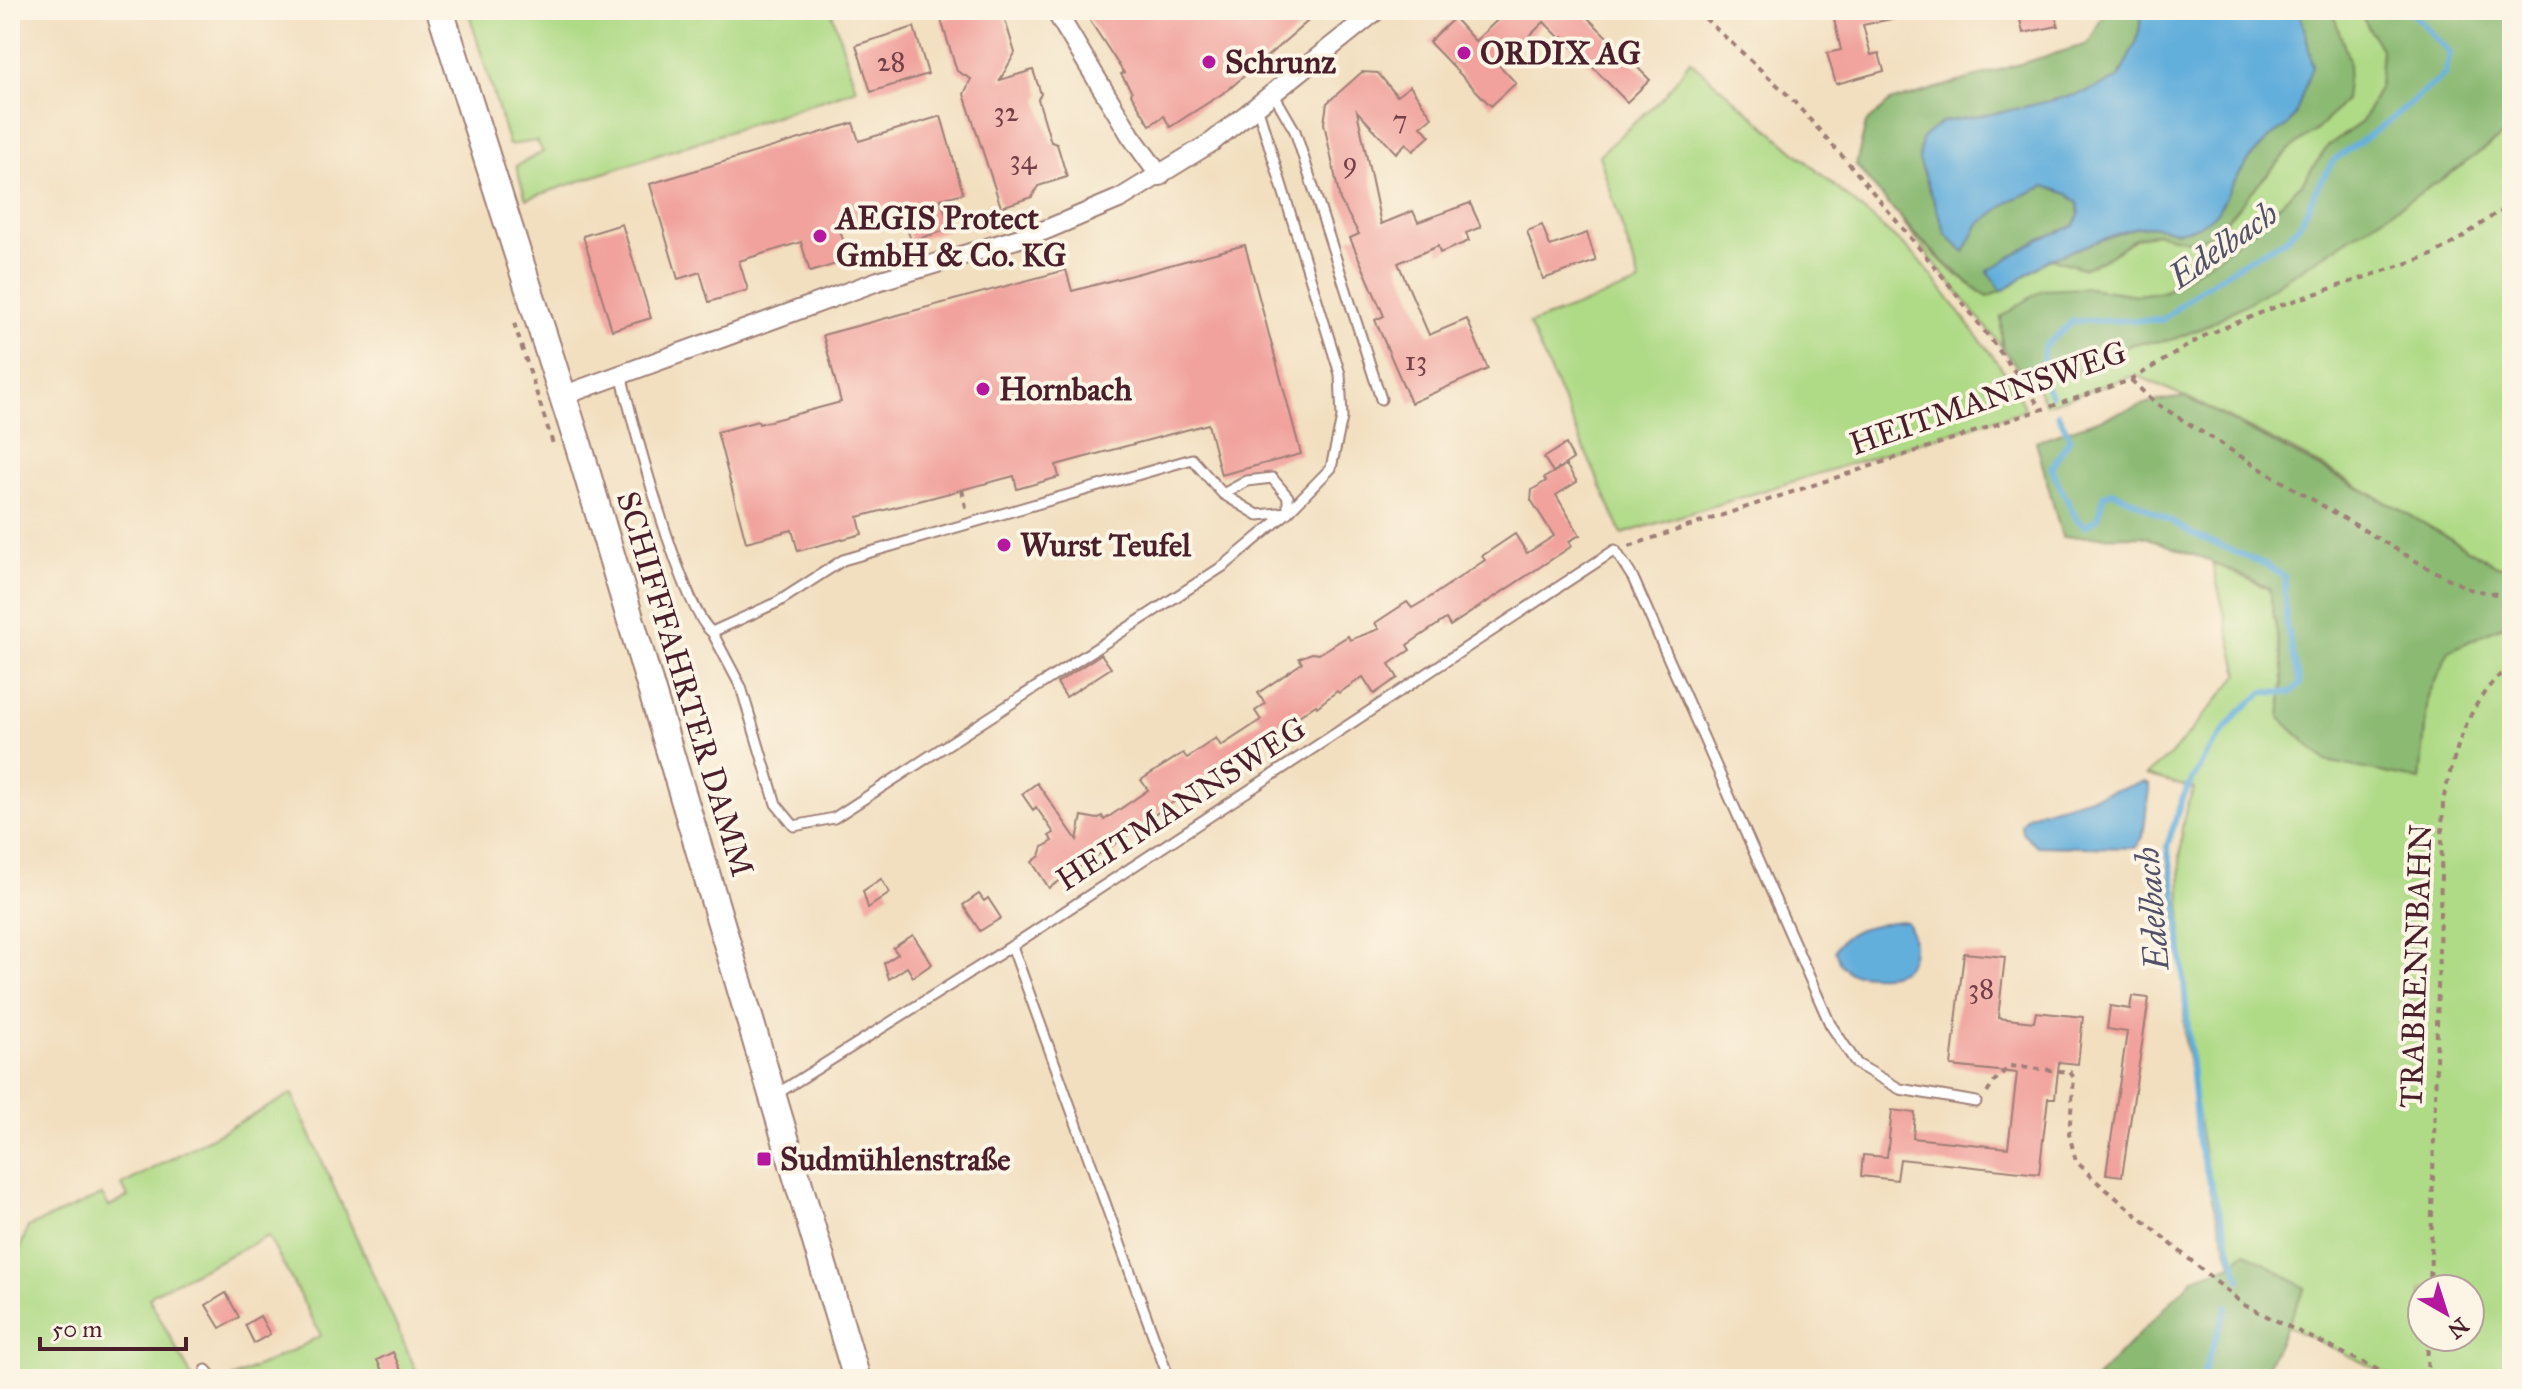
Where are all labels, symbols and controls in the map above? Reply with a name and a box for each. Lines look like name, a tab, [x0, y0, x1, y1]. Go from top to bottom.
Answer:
place label: ORDIX AG	[1480, 34, 1641, 73]
place label: Schrunz	[1225, 43, 1336, 82]
house number: 28	[877, 44, 905, 79]
marker: ORDIX AG	[1455, 44, 1473, 62]
marker: Schrunz	[1200, 53, 1218, 71]
house number: 32	[993, 94, 1019, 129]
house number: 7	[1393, 102, 1407, 137]
house number: 34	[1010, 142, 1038, 177]
house number: 9	[1342, 144, 1358, 179]
water label: Edelbach	[2160, 193, 2285, 298]
place label: AEGIS Protect GmbH & Co. KG	[834, 199, 1066, 275]
marker: AEGIS Protect GmbH & Co. KG	[811, 227, 829, 245]
street label: HEITMANNSWEG	[1845, 332, 2131, 464]
house number: 13	[1405, 343, 1427, 378]
place label: Hornbach	[999, 370, 1132, 409]
marker: Hornbach	[974, 380, 992, 398]
street label: SCHIFFFAHRTER DAMM	[608, 487, 762, 881]
place label: Wurst Teufel	[1020, 526, 1192, 565]
marker: Wurst Teufel	[995, 536, 1013, 554]
street label: HEITMANNSWEG	[1049, 709, 1313, 899]
street label: TRABRENNBAHN	[2392, 823, 2440, 1109]
water label: Edelbach	[2126, 846, 2178, 973]
house number: 38	[1968, 971, 1994, 1006]
place label: Sudmühlenstraße	[780, 1140, 1011, 1179]
marker: Sudmühlenstraße	[755, 1150, 773, 1168]
north arrow	[2406, 1273, 2486, 1353]
scale bar	[40, 1301, 186, 1351]
text: N	[2442, 1312, 2474, 1345]
text: 50 m	[52, 1314, 102, 1344]

